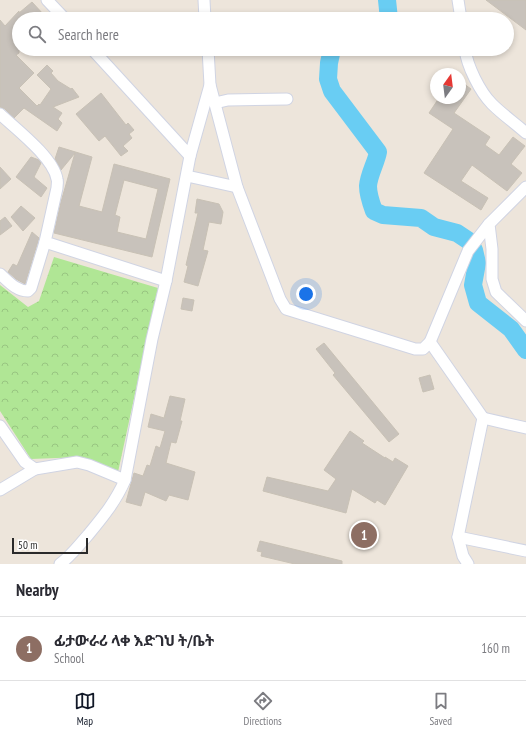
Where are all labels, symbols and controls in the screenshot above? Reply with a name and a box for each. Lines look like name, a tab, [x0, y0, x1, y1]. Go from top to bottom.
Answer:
search box	[12, 12, 514, 56]
icon: search	[26, 23, 48, 45]
text: Search here	[58, 25, 119, 44]
north arrow	[430, 68, 466, 104]
your location	[296, 284, 316, 304]
pin: 1	[351, 520, 377, 550]
scale bar	[12, 536, 88, 555]
text: 50 m	[18, 538, 37, 552]
text: Nearby	[16, 579, 59, 601]
text: ፊታውራሪ ላቀ እድገህ ት/ቤት	[54, 631, 214, 650]
text: 1	[26, 640, 32, 657]
text: 160 m	[481, 640, 510, 657]
text: School	[54, 650, 84, 667]
tab: Map	[74, 690, 96, 728]
tab: Directions	[244, 690, 282, 728]
tab: Saved	[429, 690, 452, 728]

